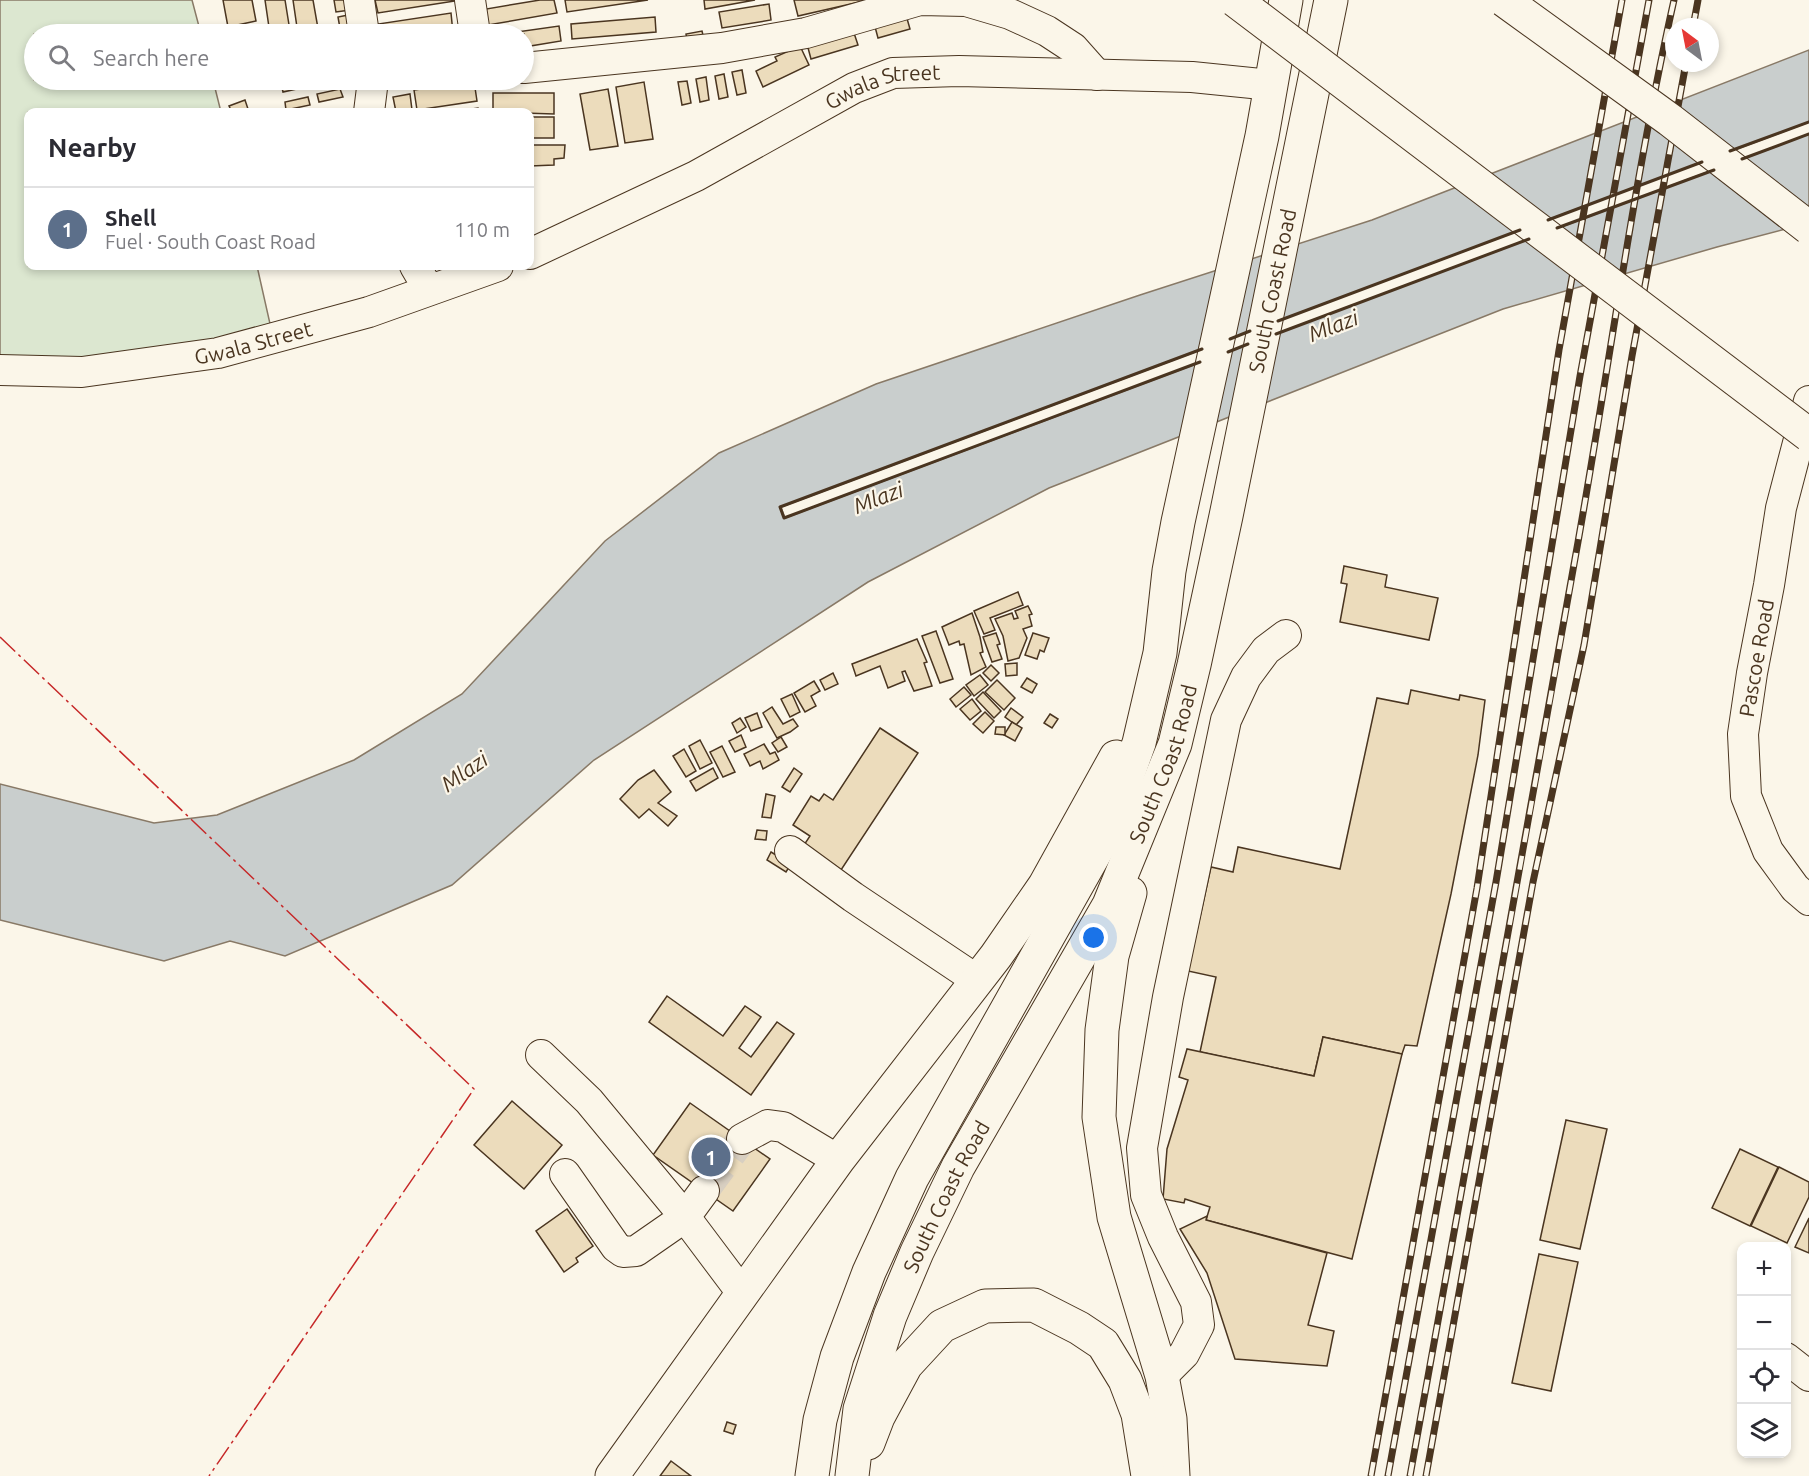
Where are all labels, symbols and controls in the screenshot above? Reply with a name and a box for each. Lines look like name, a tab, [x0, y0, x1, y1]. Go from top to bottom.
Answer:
north arrow	[1665, 18, 1719, 72]
search box	[24, 24, 534, 90]
icon: search	[45, 41, 78, 74]
text: Search here	[93, 45, 209, 70]
street label: Gwala Street	[820, 60, 941, 114]
text: Nearby	[48, 133, 136, 162]
text: Shell	[105, 205, 156, 230]
street label: South Coast Road	[1243, 206, 1300, 375]
text: 1	[62, 218, 73, 241]
text: 110 m	[454, 218, 510, 241]
text: Fuel · South Coast Road	[105, 230, 316, 253]
water label: Mlazi	[1304, 304, 1363, 346]
street label: Gwala Street	[193, 316, 315, 368]
water label: Mlazi	[849, 476, 908, 518]
street label: Pascoe Road	[1734, 597, 1778, 719]
street label: South Coast Road	[1124, 682, 1201, 847]
water label: Mlazi	[436, 745, 494, 796]
your location	[1079, 923, 1108, 952]
street label: South Coast Road	[898, 1116, 994, 1276]
pin: 1	[692, 1134, 730, 1180]
map controls	[1737, 1242, 1791, 1458]
button: +	[1737, 1242, 1791, 1296]
button: −	[1737, 1296, 1791, 1350]
button: locate	[1737, 1350, 1791, 1404]
button: layers	[1737, 1404, 1791, 1458]

